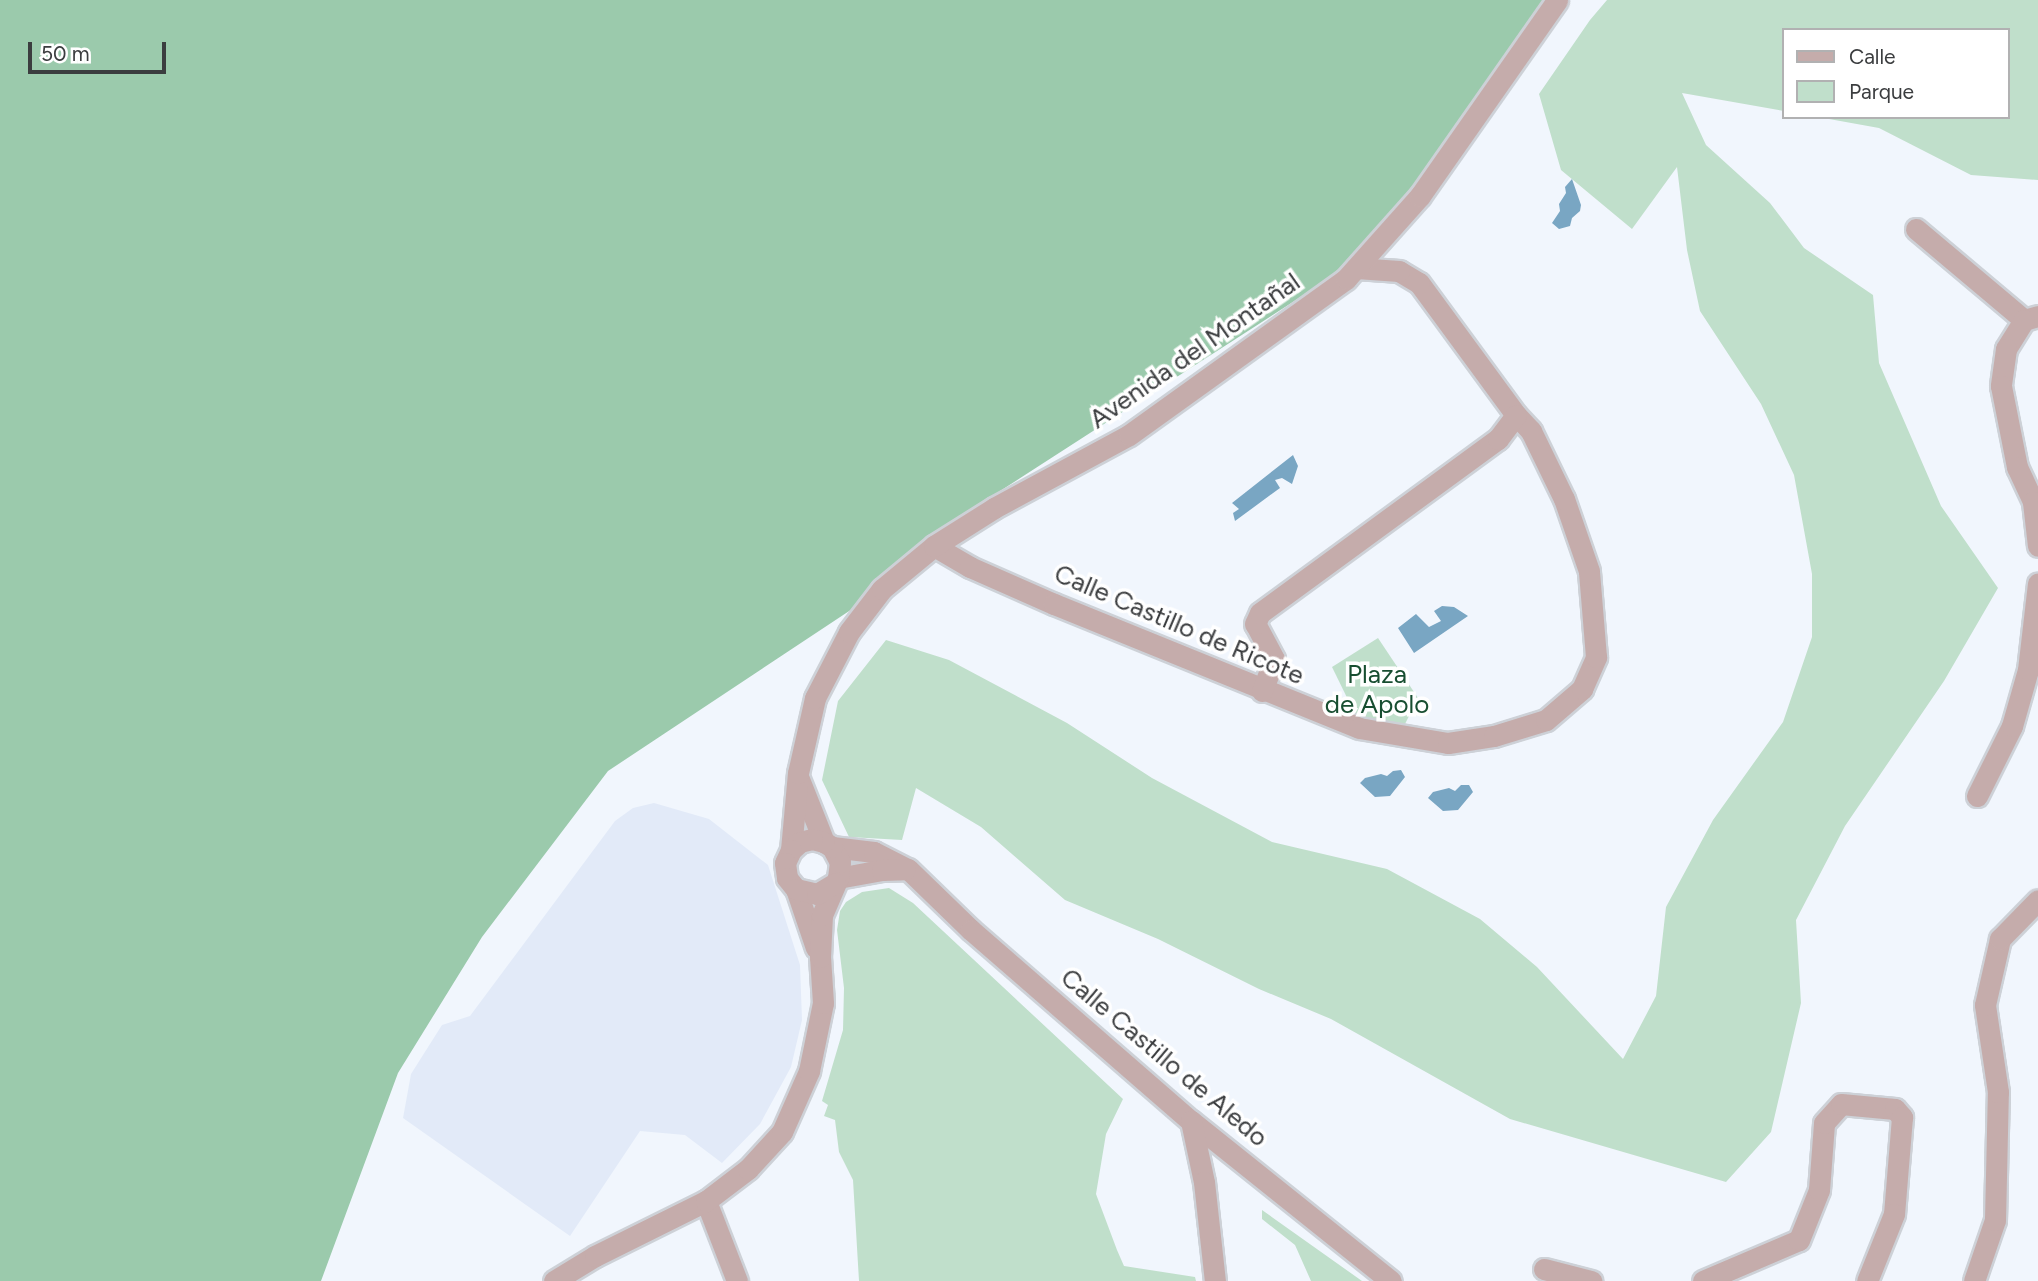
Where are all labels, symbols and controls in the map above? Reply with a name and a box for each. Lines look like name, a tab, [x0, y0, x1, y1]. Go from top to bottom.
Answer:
scale bar	[32, 28, 170, 72]
legend	[1783, 28, 2010, 119]
text: 50 m	[41, 41, 90, 66]
text: Calle	[1849, 44, 1896, 69]
text: Parque	[1849, 79, 1914, 104]
street label: Avenida del Montañal	[1084, 267, 1306, 435]
street label: Calle Castillo de Ricote	[1049, 558, 1309, 692]
park label: Plaza de Apolo	[1325, 659, 1429, 720]
street label: Calle Castillo de Aledo	[1054, 962, 1274, 1154]

